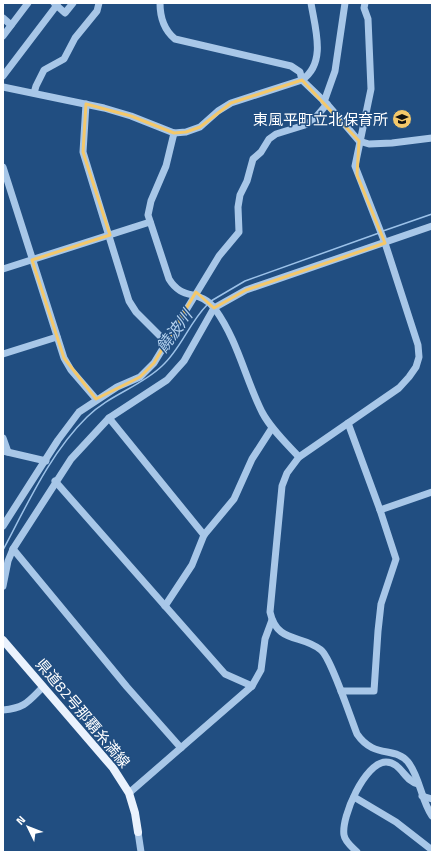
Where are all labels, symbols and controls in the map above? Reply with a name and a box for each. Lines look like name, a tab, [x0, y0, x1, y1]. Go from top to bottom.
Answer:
place label: 東風平町立北保育所	[253, 108, 388, 131]
school or university icon: 東風平町立北保育所	[391, 108, 413, 130]
water label: 饒波川	[150, 303, 199, 357]
street label: 県道82号那覇糸満線	[30, 653, 136, 773]
north arrow	[8, 807, 48, 847]
text: N	[12, 812, 29, 828]

